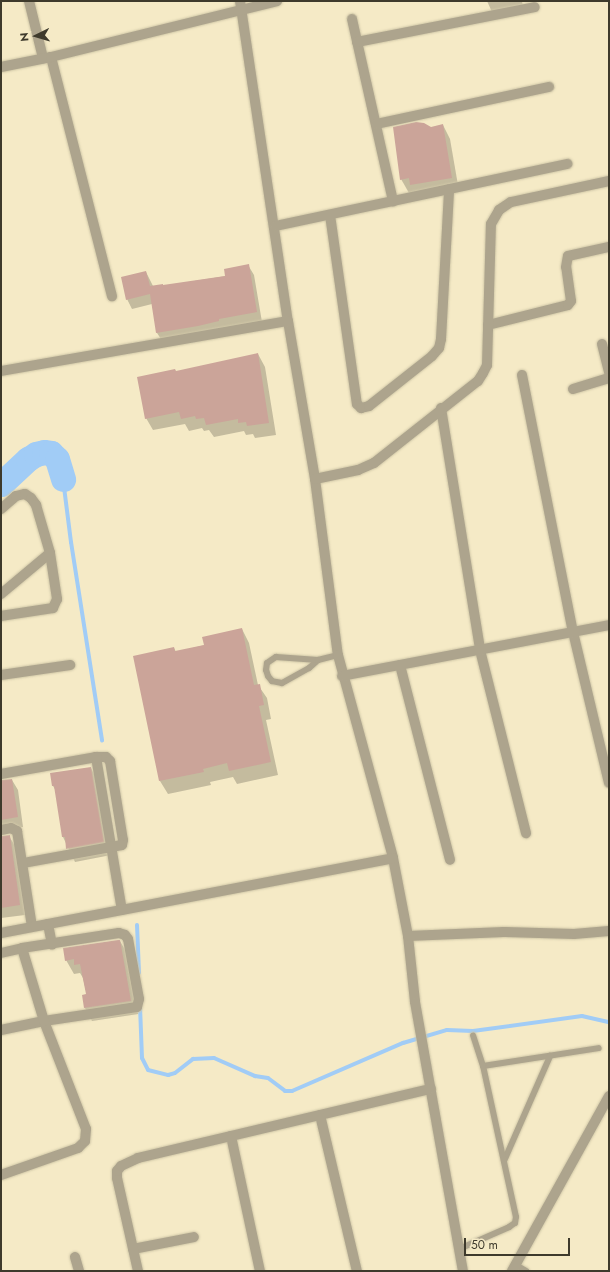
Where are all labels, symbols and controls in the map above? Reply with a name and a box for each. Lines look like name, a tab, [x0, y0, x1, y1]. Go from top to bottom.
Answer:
north arrow	[16, 16, 56, 56]
text: N	[16, 32, 32, 42]
scale bar	[466, 1230, 572, 1256]
text: 50 m	[471, 1236, 498, 1254]

